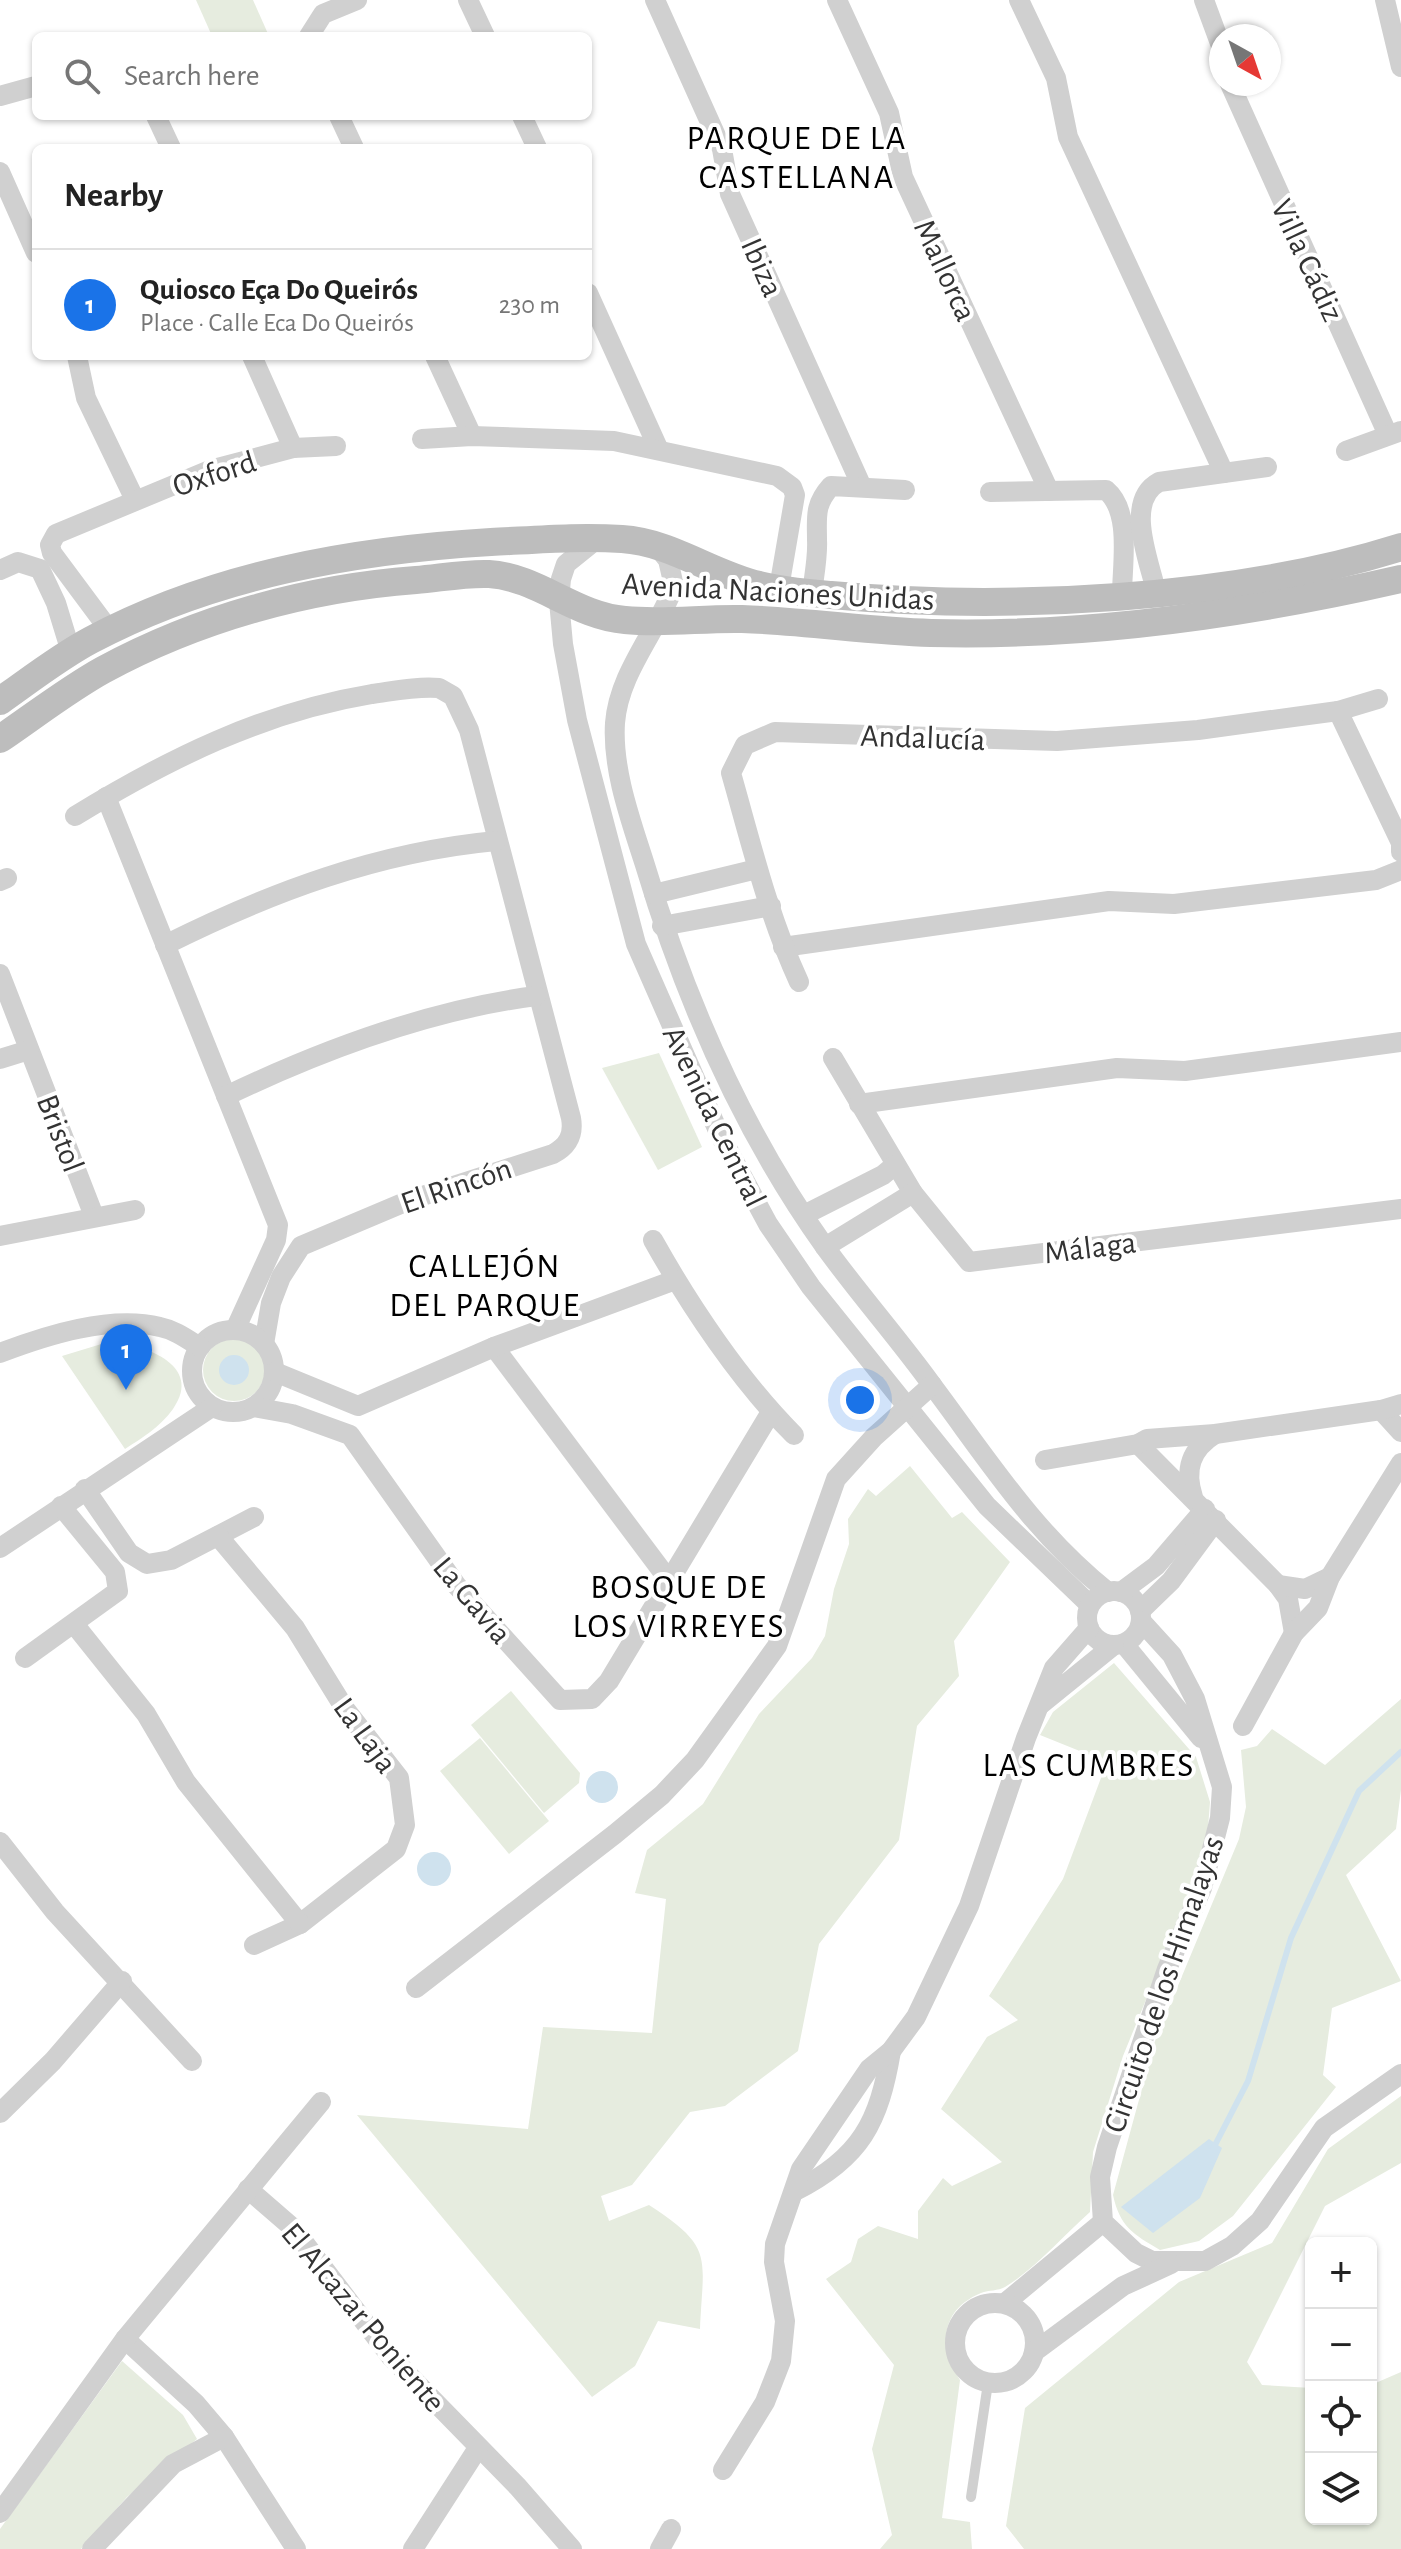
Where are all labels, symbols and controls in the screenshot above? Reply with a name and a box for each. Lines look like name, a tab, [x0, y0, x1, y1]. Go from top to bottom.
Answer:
north arrow	[1209, 24, 1281, 96]
search box	[32, 32, 592, 120]
icon: search	[60, 54, 104, 98]
text: Search here	[124, 61, 260, 91]
district label: PARQUE DE LA CASTELLANA	[687, 122, 907, 195]
text: Nearby	[64, 179, 163, 213]
street label: Villa Cádiz	[1265, 194, 1349, 326]
street label: Mallorca	[908, 215, 982, 326]
street label: Ibiza	[735, 233, 789, 302]
text: Quiosco Eça Do Queirós	[140, 275, 418, 305]
text: 1	[85, 292, 95, 318]
text: 230 m	[499, 292, 560, 318]
text: Place · Calle Eca Do Queirós	[140, 310, 414, 336]
street label: Oxford	[169, 446, 260, 502]
street label: Avenida Naciones Unidas	[621, 568, 935, 616]
street label: Andalucía	[860, 720, 986, 756]
street label: Avenida Central	[657, 1021, 772, 1212]
street label: Bristol	[31, 1090, 89, 1177]
street label: El Rincón	[397, 1152, 516, 1220]
street label: Málaga	[1042, 1226, 1138, 1270]
district label: CALLEJÓN DEL PARQUE	[389, 1247, 581, 1323]
pin: 1	[100, 1324, 152, 1390]
your location	[840, 1380, 880, 1420]
street label: La Gavia	[427, 1551, 517, 1650]
district label: BOSQUE DE LOS VIRREYES	[572, 1571, 786, 1644]
street label: La Laja	[327, 1692, 403, 1779]
district label: LAS CUMBRES	[983, 1749, 1195, 1783]
street label: Circuito de los Himalayas	[1098, 1832, 1230, 2137]
street label: El Alcazar Poniente	[275, 2217, 451, 2418]
map controls	[1305, 2237, 1377, 2525]
button: +	[1305, 2237, 1377, 2309]
button: −	[1305, 2309, 1377, 2381]
button: locate	[1305, 2381, 1377, 2453]
button: layers	[1305, 2453, 1377, 2525]

